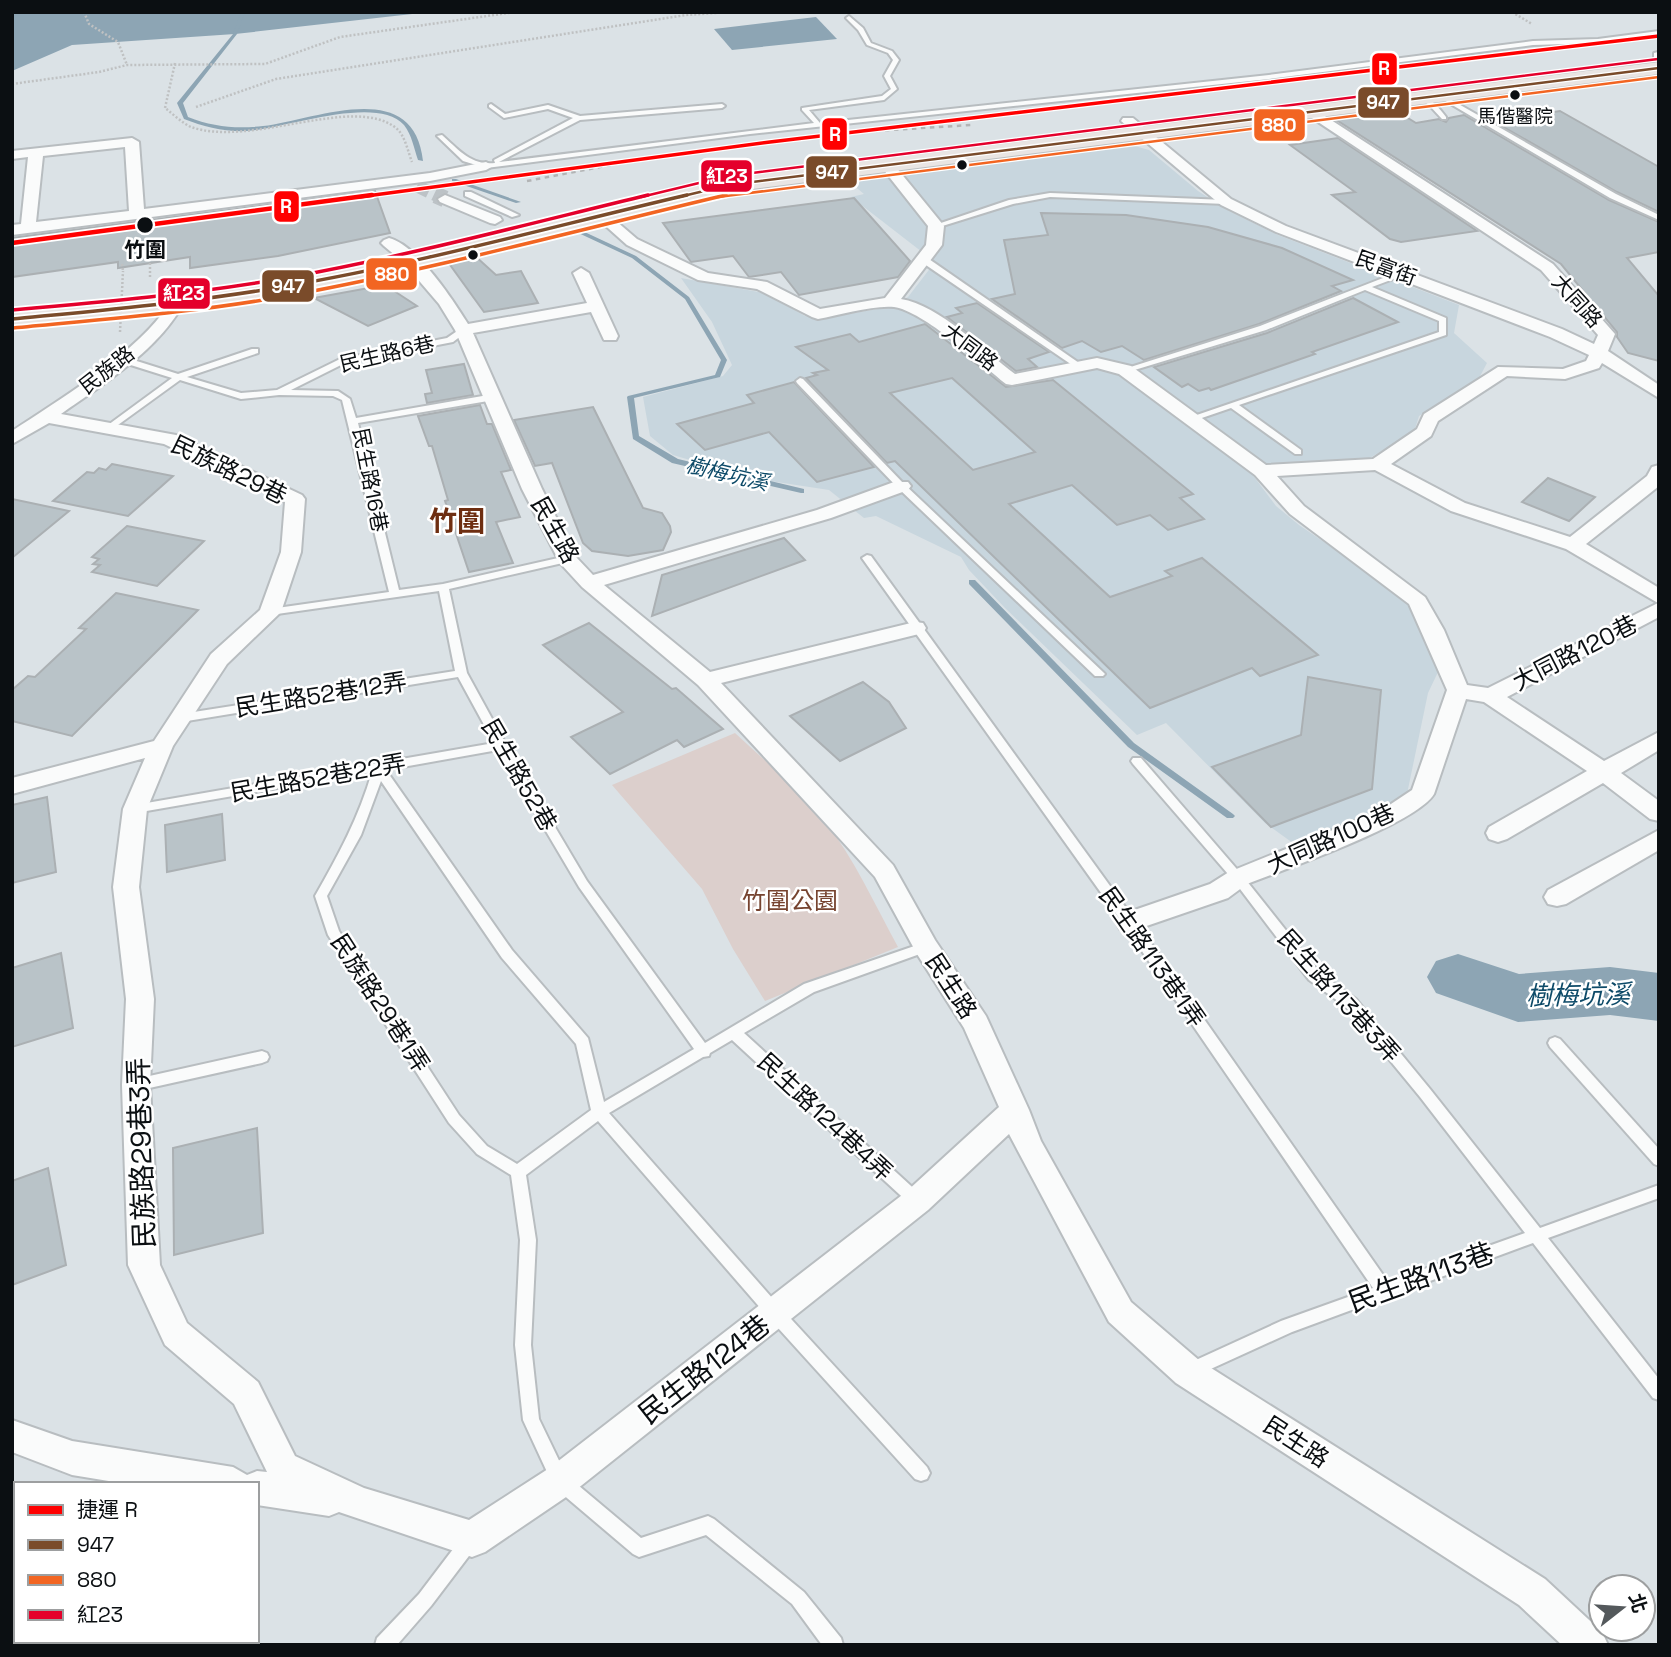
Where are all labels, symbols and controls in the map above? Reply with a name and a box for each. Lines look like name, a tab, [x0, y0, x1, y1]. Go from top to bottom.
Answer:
line badge: R	[1371, 52, 1398, 86]
text: R	[1378, 56, 1390, 81]
line badge: 947	[1357, 86, 1410, 119]
marker: 馬偕醫院	[1508, 88, 1522, 102]
text: 947	[1366, 90, 1400, 115]
place label: 馬偕醫院	[1477, 104, 1553, 129]
line badge: 880	[1253, 108, 1306, 142]
text: 880	[1261, 113, 1297, 138]
line badge: R	[821, 117, 848, 151]
text: R	[829, 122, 841, 147]
line badge: 947	[805, 155, 858, 189]
unlabelled marker	[955, 158, 969, 172]
line badge: 紅23	[700, 159, 753, 193]
text: 947	[815, 160, 849, 185]
text: 紅23	[706, 164, 748, 189]
line badge: R	[273, 190, 300, 223]
text: R	[280, 194, 292, 219]
marker: 竹圍	[135, 215, 155, 235]
place label: 竹圍	[124, 236, 166, 263]
street label: 民富街	[1352, 244, 1420, 291]
unlabelled marker	[466, 248, 480, 262]
line badge: 880	[365, 257, 418, 291]
text: 880	[374, 262, 410, 287]
street label: 大同路	[1546, 268, 1608, 333]
line badge: 947	[261, 269, 315, 303]
text: 947	[271, 274, 305, 299]
line badge: 紅23	[157, 277, 211, 310]
text: 紅23	[163, 281, 205, 306]
street label: 大同路	[937, 317, 1004, 376]
street label: 民生路6巷	[337, 329, 437, 378]
street label: 民族路	[74, 340, 140, 400]
street label: 民生路16巷	[347, 425, 394, 534]
street label: 民族路29巷	[166, 428, 292, 511]
water label: 樹梅坑溪	[683, 451, 774, 497]
street label: 民生路	[524, 491, 586, 569]
district label: 竹圍	[429, 503, 485, 539]
street label: 大同路120巷	[1507, 608, 1642, 697]
street label: 民生路52巷12弄	[233, 666, 409, 723]
street label: 民生路52巷	[475, 713, 564, 836]
street label: 民生路52巷22弄	[228, 747, 408, 808]
street label: 大同路100巷	[1262, 797, 1400, 881]
street label: 民生路113巷1弄	[1093, 880, 1212, 1033]
park label: 竹圍公園	[742, 885, 838, 916]
street label: 民生路113巷3弄	[1271, 922, 1407, 1069]
street label: 民族路29巷1弄	[324, 928, 437, 1078]
street label: 民生路	[919, 947, 984, 1024]
water label: 樹梅坑溪	[1526, 977, 1634, 1013]
street label: 民生路124巷4弄	[751, 1046, 899, 1187]
street label: 民族路29巷3弄	[120, 1057, 162, 1249]
street label: 民生路113巷	[1343, 1234, 1499, 1320]
street label: 民生路124巷	[631, 1306, 777, 1432]
street label: 民生路	[1258, 1409, 1335, 1474]
legend	[14, 1482, 259, 1643]
text: 捷運 R	[77, 1496, 138, 1523]
text: 947	[77, 1531, 114, 1558]
text: 880	[77, 1566, 117, 1593]
north arrow	[1587, 1573, 1657, 1643]
text: 北	[1623, 1590, 1653, 1616]
text: 紅23	[77, 1601, 123, 1628]

